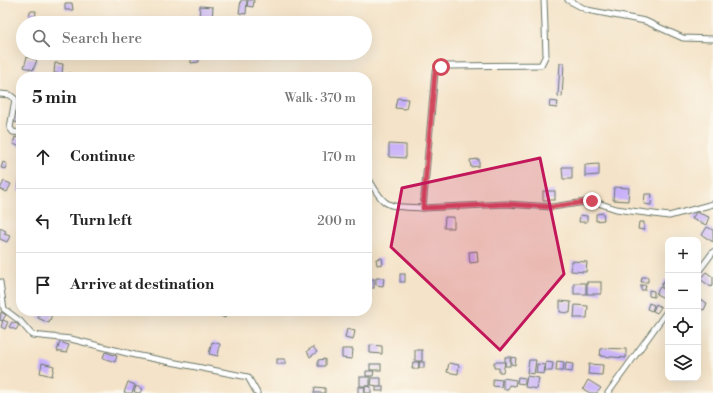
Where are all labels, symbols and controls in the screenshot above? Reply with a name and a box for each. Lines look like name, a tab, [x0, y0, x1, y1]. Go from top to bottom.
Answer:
search box	[16, 16, 372, 60]
icon: search	[30, 27, 52, 49]
text: Search here	[62, 29, 142, 48]
route start	[432, 58, 450, 76]
text: 5 min	[32, 87, 77, 109]
text: Walk · 370 m	[284, 90, 356, 106]
icon: ahead	[32, 146, 54, 168]
text: Continue	[70, 147, 135, 166]
text: 170 m	[322, 149, 356, 165]
route end	[583, 192, 601, 210]
icon: left	[32, 210, 54, 232]
text: Turn left	[70, 211, 132, 230]
text: 200 m	[317, 213, 356, 229]
map controls	[665, 237, 701, 381]
button: +	[665, 237, 701, 273]
button: −	[665, 273, 701, 309]
icon: arrive	[32, 274, 54, 296]
text: Arrive at destination	[70, 275, 214, 294]
button: locate	[665, 309, 701, 345]
button: layers	[665, 345, 701, 381]

